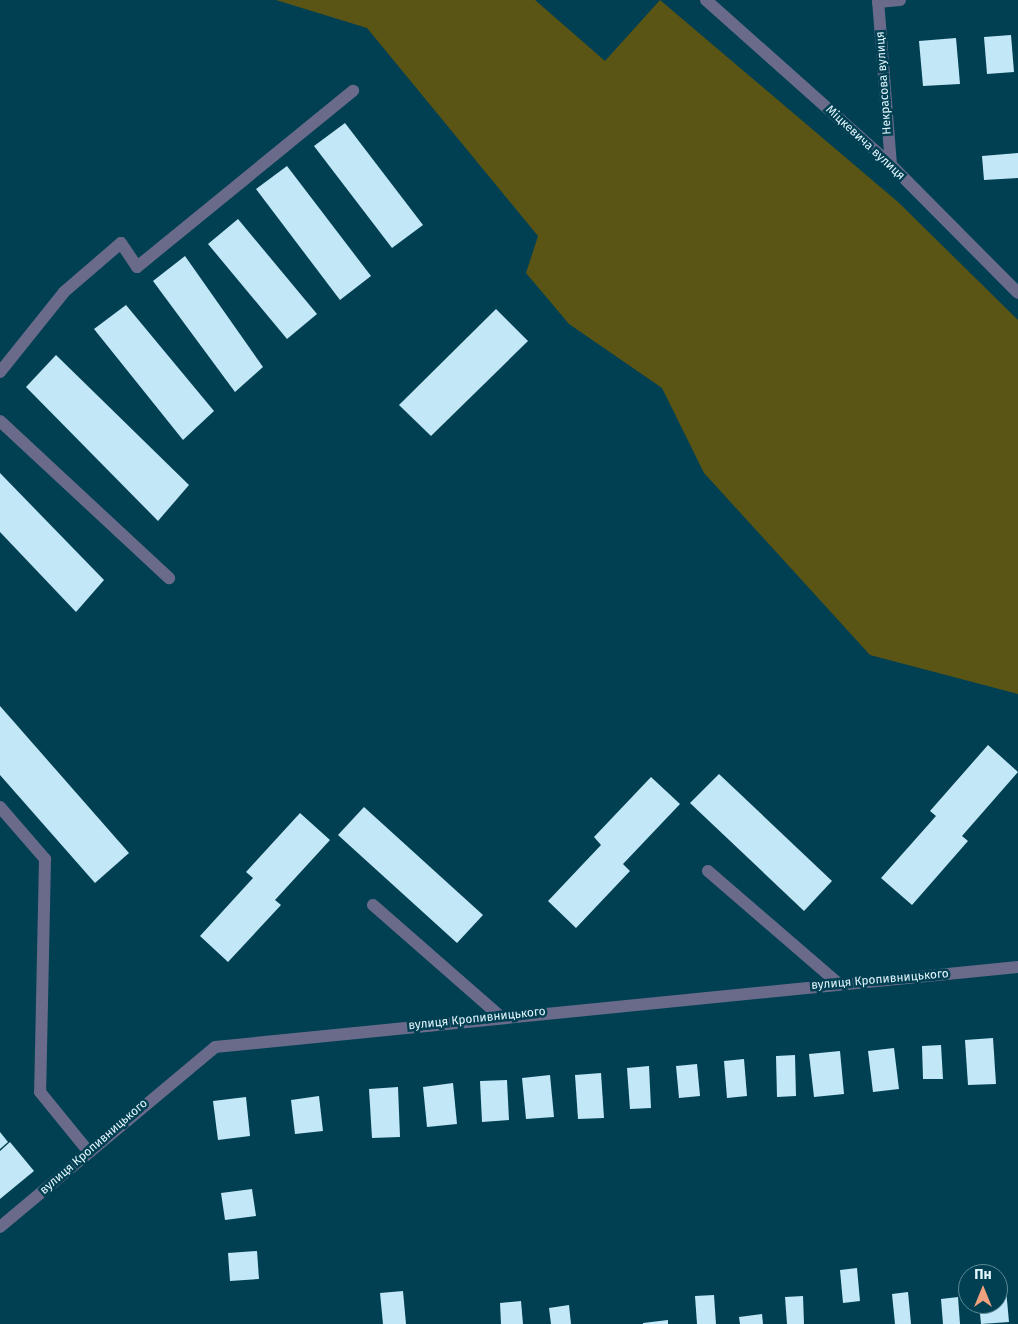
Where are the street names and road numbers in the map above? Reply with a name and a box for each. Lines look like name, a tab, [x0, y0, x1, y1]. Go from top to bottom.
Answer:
street label: Некрасова вулиця	[873, 31, 895, 135]
street label: Міцкевича вулиця	[822, 103, 908, 183]
street label: вулиця Кропивницького	[811, 967, 949, 993]
street label: вулиця Кропивницького	[408, 1005, 546, 1033]
street label: вулиця Кропивницького	[37, 1096, 151, 1198]

